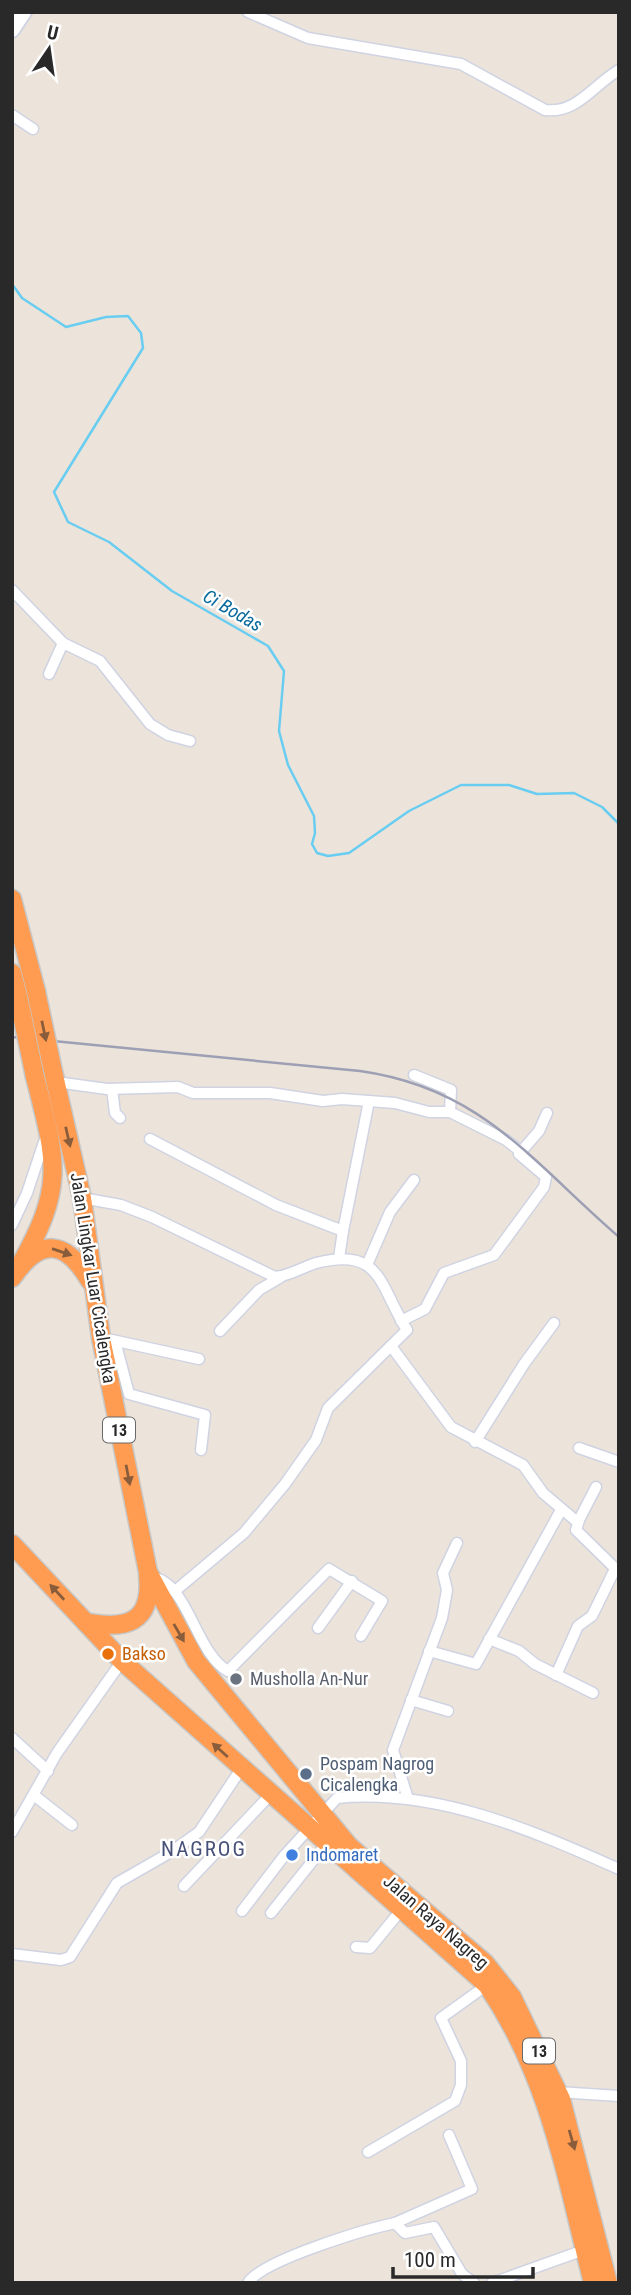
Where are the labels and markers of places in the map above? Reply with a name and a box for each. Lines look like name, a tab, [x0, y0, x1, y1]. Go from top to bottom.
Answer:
place label: Bakso	[122, 1643, 166, 1664]
marker: Bakso	[100, 1646, 116, 1662]
place label: Musholla An-Nur	[250, 1668, 369, 1689]
marker: Musholla An-Nur	[228, 1671, 244, 1687]
place label: Pospam Nagrog Cicalengka	[320, 1753, 434, 1795]
marker: Pospam Nagrog Cicalengka	[298, 1766, 314, 1782]
place label: Indomaret	[306, 1844, 378, 1865]
marker: Indomaret	[284, 1847, 300, 1863]

